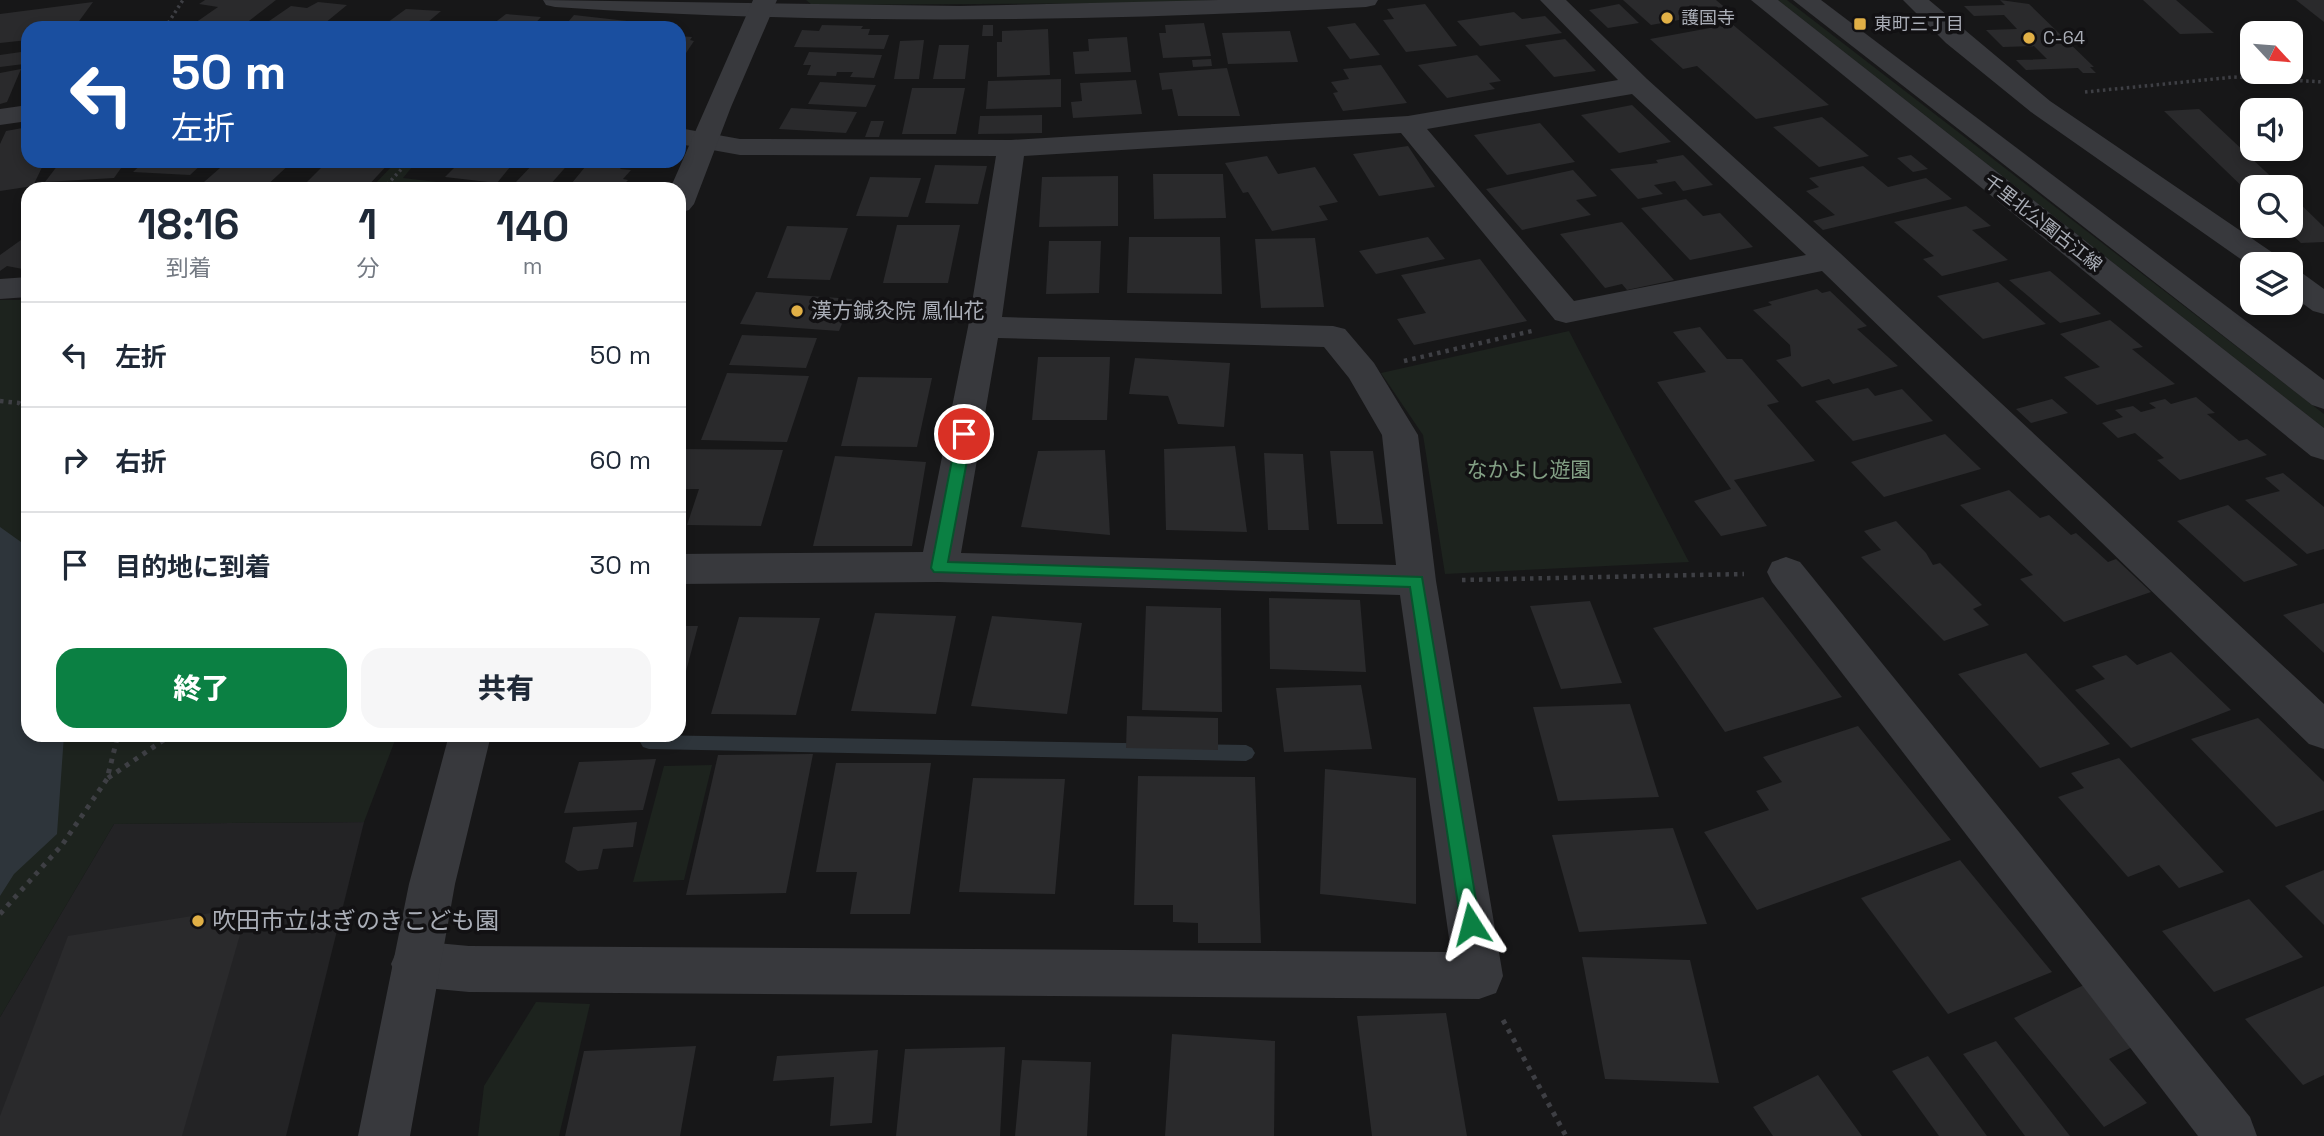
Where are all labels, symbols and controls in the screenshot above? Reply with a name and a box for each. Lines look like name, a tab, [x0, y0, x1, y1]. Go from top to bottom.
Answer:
place label: 護国寺	[1681, 6, 1735, 29]
marker: 護国寺	[1659, 10, 1675, 26]
place label: 東町三丁目	[1874, 12, 1964, 35]
marker: 東町三丁目	[1852, 16, 1868, 32]
north arrow	[2240, 21, 2303, 84]
map controls	[2240, 21, 2303, 315]
place label: C-64	[2043, 26, 2085, 49]
marker: C-64	[2021, 30, 2037, 46]
text: 50 m	[171, 41, 286, 103]
icon: left	[56, 49, 147, 140]
button: sound	[2240, 98, 2303, 161]
text: 左折	[171, 108, 235, 148]
street label: 千里北公園古江線	[1979, 169, 2107, 276]
button: search	[2240, 175, 2303, 238]
text: 18:16	[138, 198, 240, 251]
text: 1	[358, 198, 377, 251]
text: 140	[496, 200, 569, 253]
text: m	[523, 251, 543, 281]
button: layers	[2240, 252, 2303, 315]
text: 到着	[166, 253, 212, 283]
text: 分	[356, 253, 379, 283]
place label: 漢方鍼灸院 鳳仙花	[811, 297, 984, 324]
marker: 漢方鍼灸院 鳳仙花	[789, 303, 805, 319]
icon: left	[56, 336, 94, 374]
text: 50 m	[590, 338, 651, 372]
text: 左折	[115, 340, 167, 374]
pin	[934, 404, 994, 464]
icon: arrive	[945, 415, 983, 453]
icon: right	[56, 441, 94, 479]
text: 60 m	[589, 443, 651, 477]
text: 右折	[115, 445, 167, 479]
park label: なかよし遊園	[1467, 456, 1591, 483]
icon: arrive	[56, 546, 94, 584]
text: 30 m	[590, 548, 651, 582]
text: 目的地に到着	[115, 550, 271, 584]
button: 終了	[56, 648, 347, 728]
button: 共有	[361, 648, 651, 728]
position arrow	[1434, 887, 1508, 961]
place label: 吹田市立はぎのきこども園	[212, 905, 499, 936]
marker: 吹田市立はぎのきこども園	[190, 913, 206, 929]

